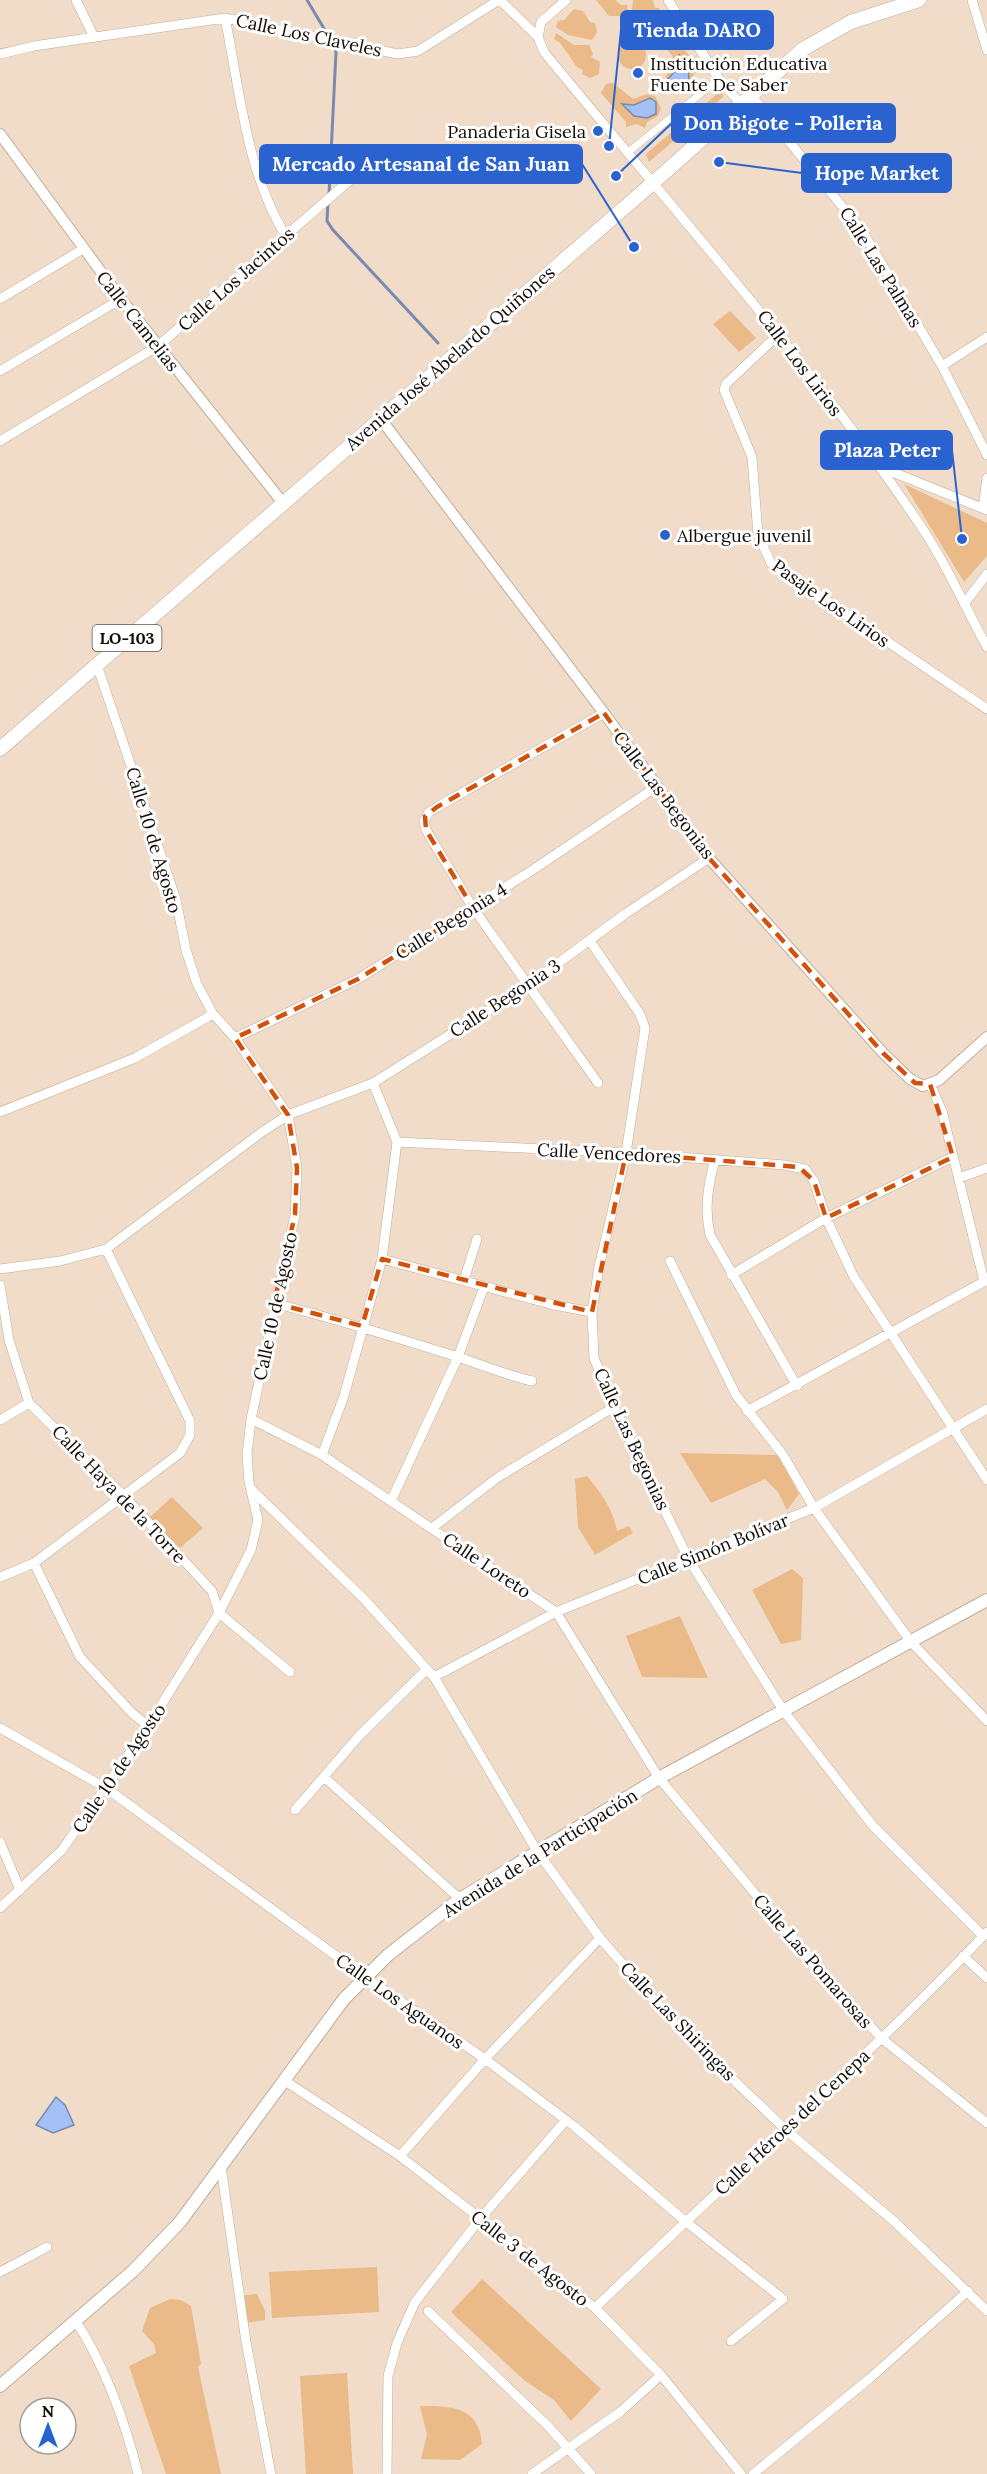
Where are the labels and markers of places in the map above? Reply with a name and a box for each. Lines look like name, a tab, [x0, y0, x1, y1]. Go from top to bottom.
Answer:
callout: Tienda DARO	[621, 11, 773, 49]
place label: Institución Educativa Fuente De Saber	[650, 52, 828, 96]
marker: Institución Educativa Fuente De Saber	[631, 66, 645, 80]
callout: Don Bigote - Polleria	[672, 104, 895, 142]
place label: Panaderia Gisela	[447, 120, 586, 143]
marker: Panaderia Gisela	[591, 124, 605, 138]
callout: Mercado Artesanal de San Juan	[260, 145, 582, 183]
callout: Hope Market	[802, 154, 951, 192]
callout: Plaza Peter	[821, 431, 952, 469]
place label: Albergue juvenil	[676, 524, 811, 547]
marker: Albergue juvenil	[658, 528, 672, 542]

